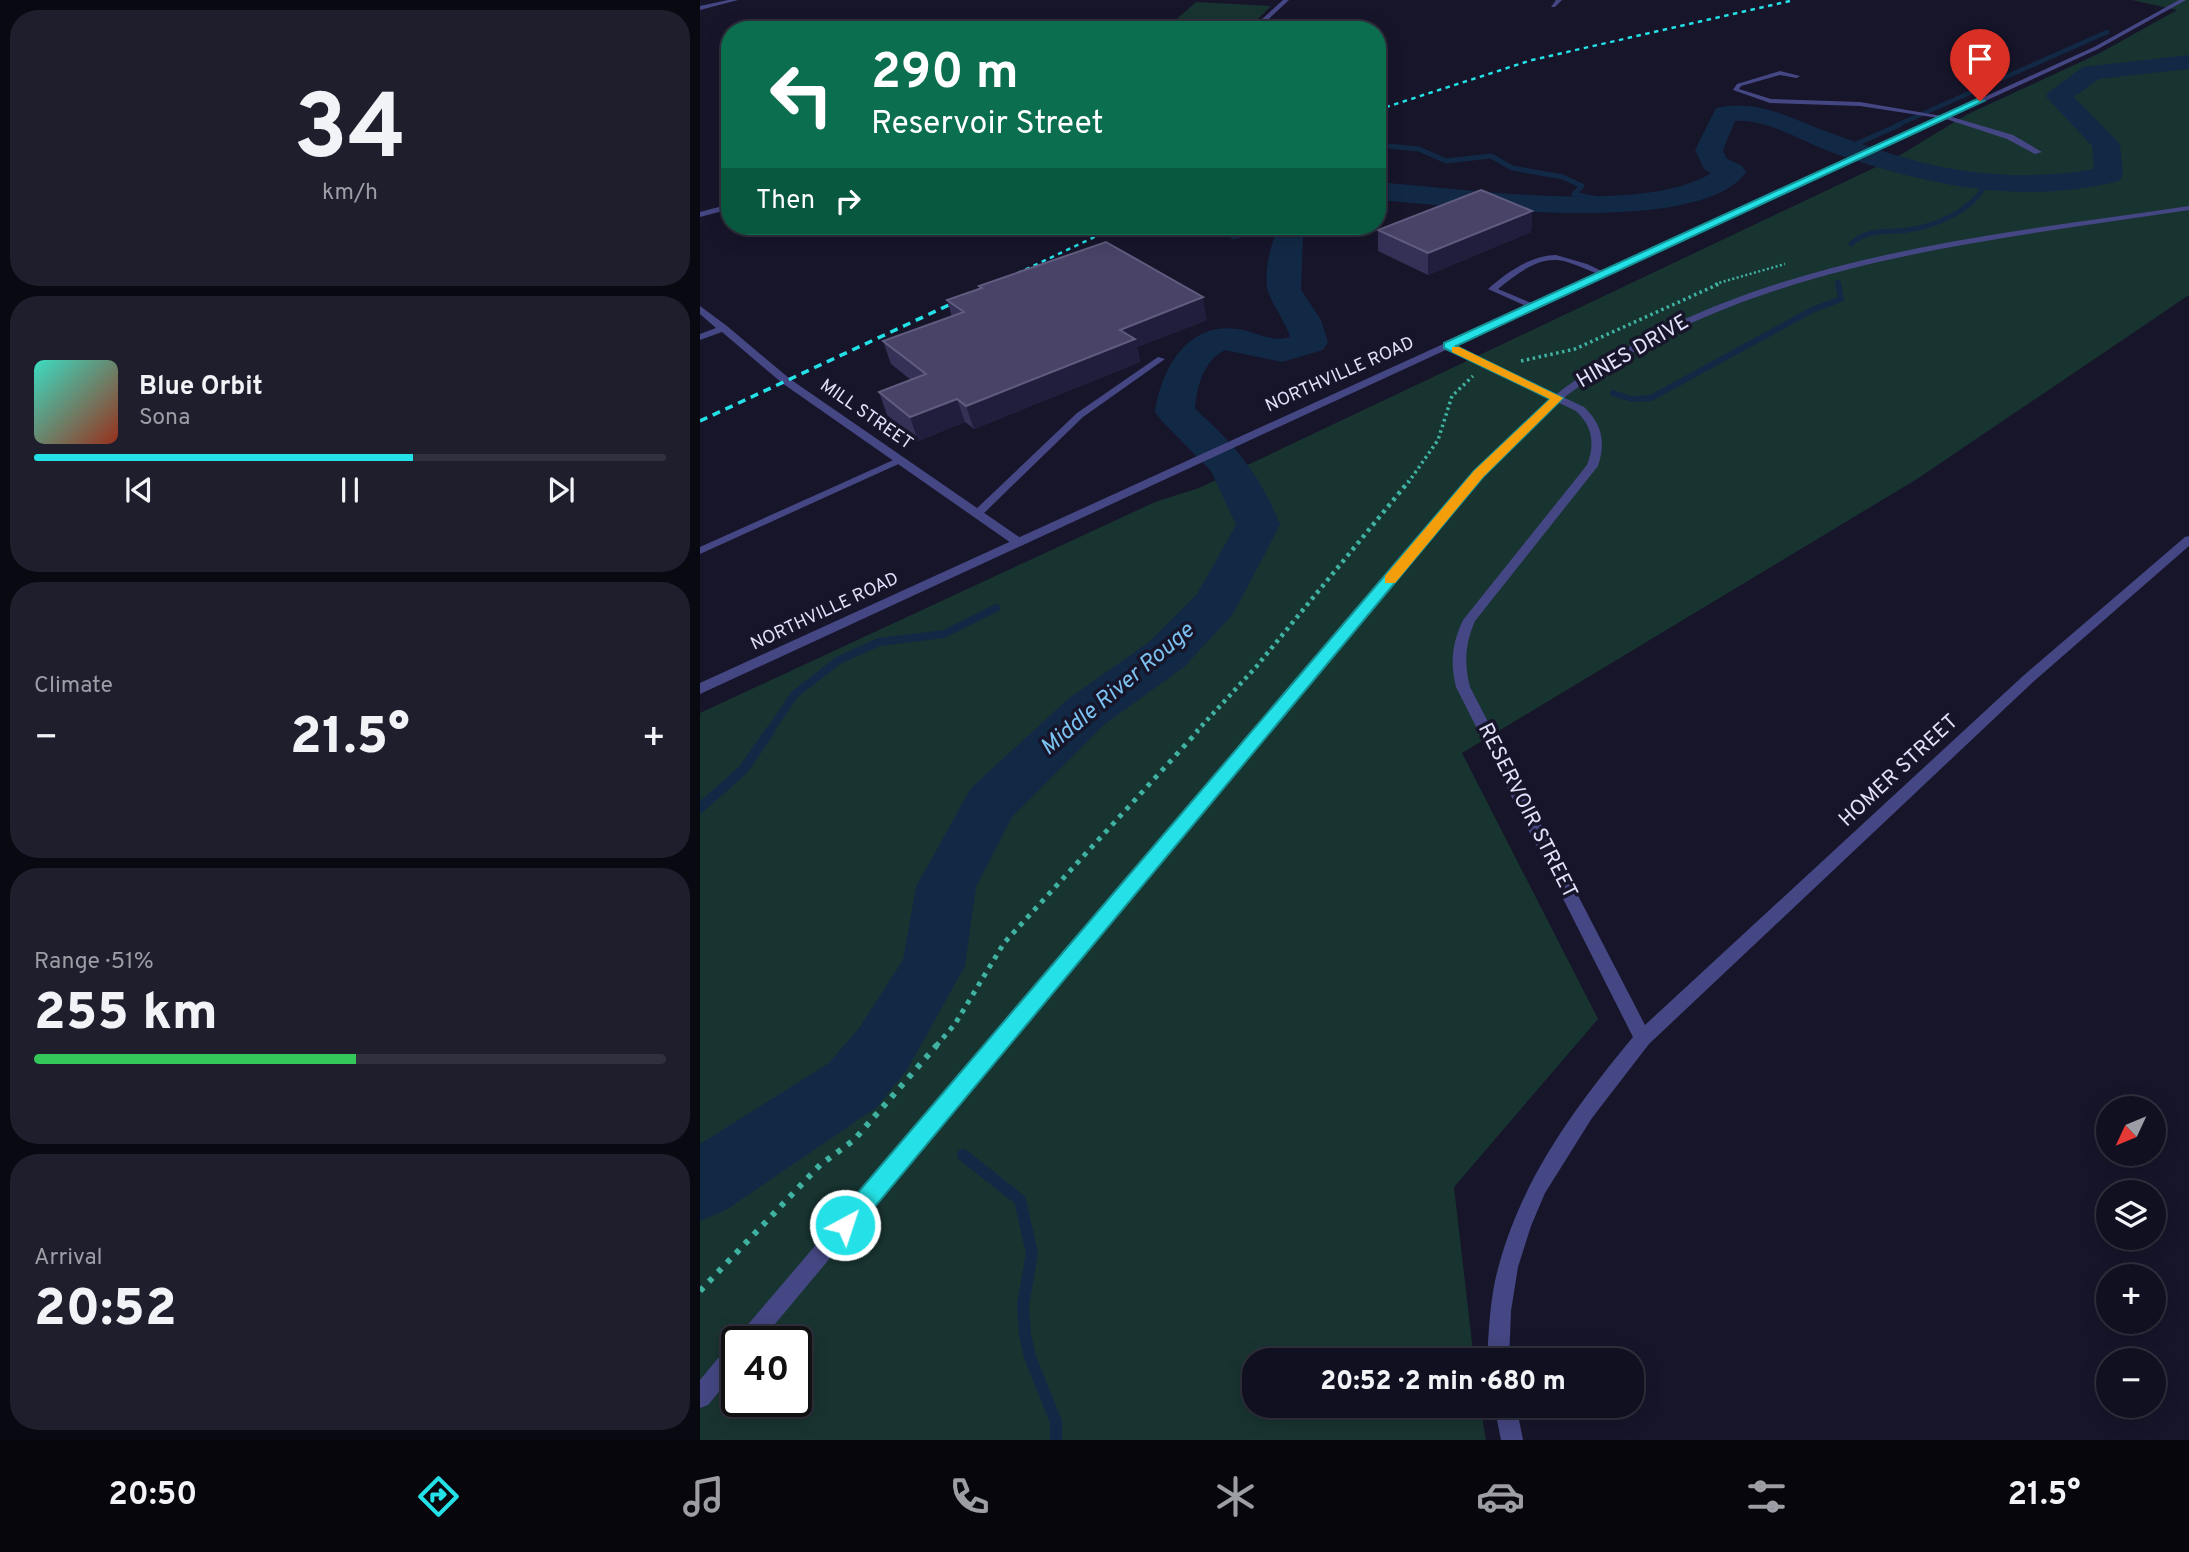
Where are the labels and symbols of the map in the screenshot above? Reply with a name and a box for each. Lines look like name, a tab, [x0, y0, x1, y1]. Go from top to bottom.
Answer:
pin	[1950, 29, 2010, 101]
street label: HINES DRIVE	[1572, 309, 1694, 395]
street label: NORTHVILLE ROAD	[1262, 332, 1418, 418]
street label: MILL STREET	[815, 375, 917, 455]
street label: NORTHVILLE ROAD	[747, 568, 903, 656]
water label: Middle River Rouge	[1035, 616, 1202, 763]
street label: HOMER STREET	[1834, 709, 1964, 833]
street label: RESERVOIR STREET	[1471, 719, 1583, 903]
north arrow	[2096, 1096, 2166, 1166]
position arrow	[808, 1188, 882, 1262]
speed limit sign: 40	[721, 1326, 812, 1417]

